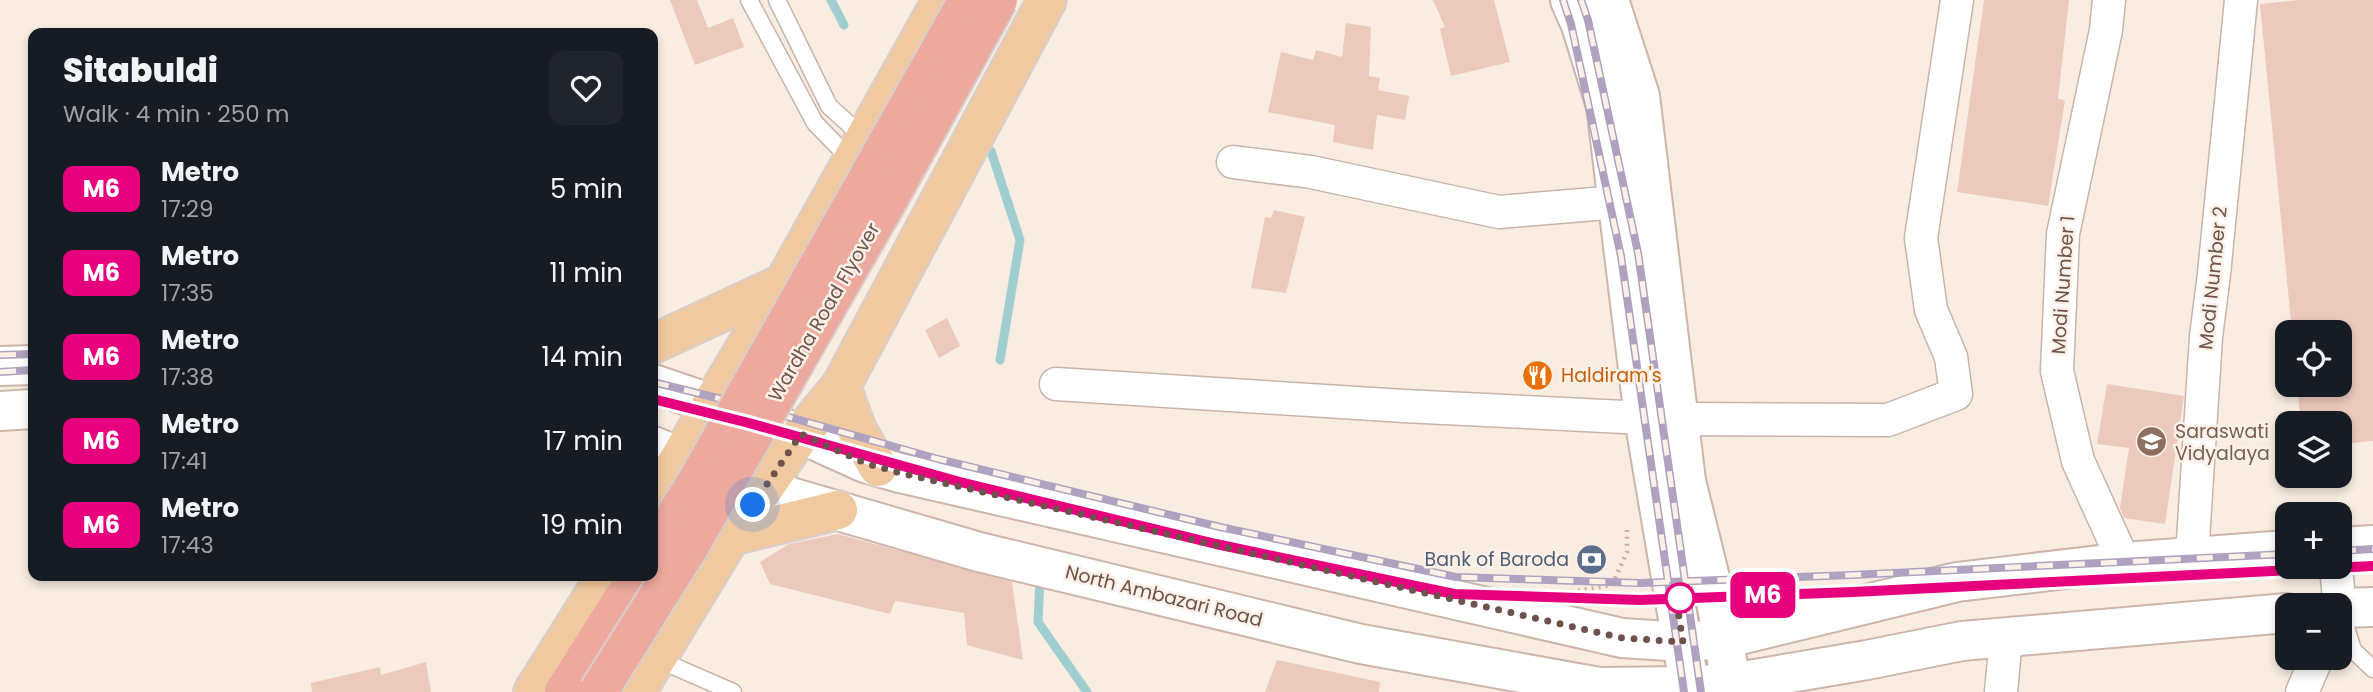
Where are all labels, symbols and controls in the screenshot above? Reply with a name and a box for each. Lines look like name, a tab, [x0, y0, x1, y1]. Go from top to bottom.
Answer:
text: Sitabuldi	[63, 47, 218, 94]
button: heart	[549, 51, 623, 125]
text: Walk · 4 min · 250 m	[63, 98, 289, 130]
text: Metro	[161, 154, 239, 190]
text: 5 min	[550, 171, 623, 207]
text: M6	[83, 172, 120, 205]
text: 17:29	[161, 193, 214, 225]
street label: Modi Number 2	[2192, 205, 2234, 351]
street label: Modi Number 1	[2045, 215, 2081, 355]
street label: Wardha Road Flyover	[762, 218, 886, 406]
text: Metro	[161, 238, 239, 274]
text: 11 min	[550, 255, 623, 291]
text: M6	[83, 256, 120, 289]
text: 17:35	[161, 277, 214, 309]
map controls	[2275, 320, 2352, 670]
button: locate	[2275, 320, 2352, 397]
text: Metro	[161, 322, 239, 358]
text: 14 min	[542, 339, 623, 375]
text: M6	[83, 340, 120, 373]
restaurant icon: Haldiram's	[1521, 358, 1555, 392]
text: 17:38	[161, 361, 214, 393]
place label: Haldiram's	[1561, 362, 1662, 389]
text: Metro	[161, 406, 239, 442]
button: layers	[2275, 411, 2352, 488]
place label: Saraswati Vidyalaya	[2175, 418, 2270, 467]
text: 17 min	[544, 423, 623, 459]
text: M6	[83, 424, 120, 457]
school or university icon: Saraswati Vidyalaya	[2135, 425, 2169, 459]
text: 17:41	[161, 445, 208, 477]
your location	[735, 487, 770, 522]
text: Metro	[161, 490, 239, 526]
button: +	[2275, 502, 2352, 579]
text: 19 min	[542, 507, 623, 543]
text: M6	[83, 508, 120, 541]
text: 17:43	[161, 529, 214, 561]
bank icon: Bank of Baroda	[1575, 542, 1609, 576]
place label: Bank of Baroda	[1425, 546, 1569, 573]
street label: North Ambazari Road	[1062, 558, 1266, 634]
line badge: M6	[1732, 572, 1795, 618]
text: M6	[1744, 578, 1782, 611]
unlabelled marker	[1665, 583, 1695, 613]
button: −	[2275, 593, 2352, 670]

